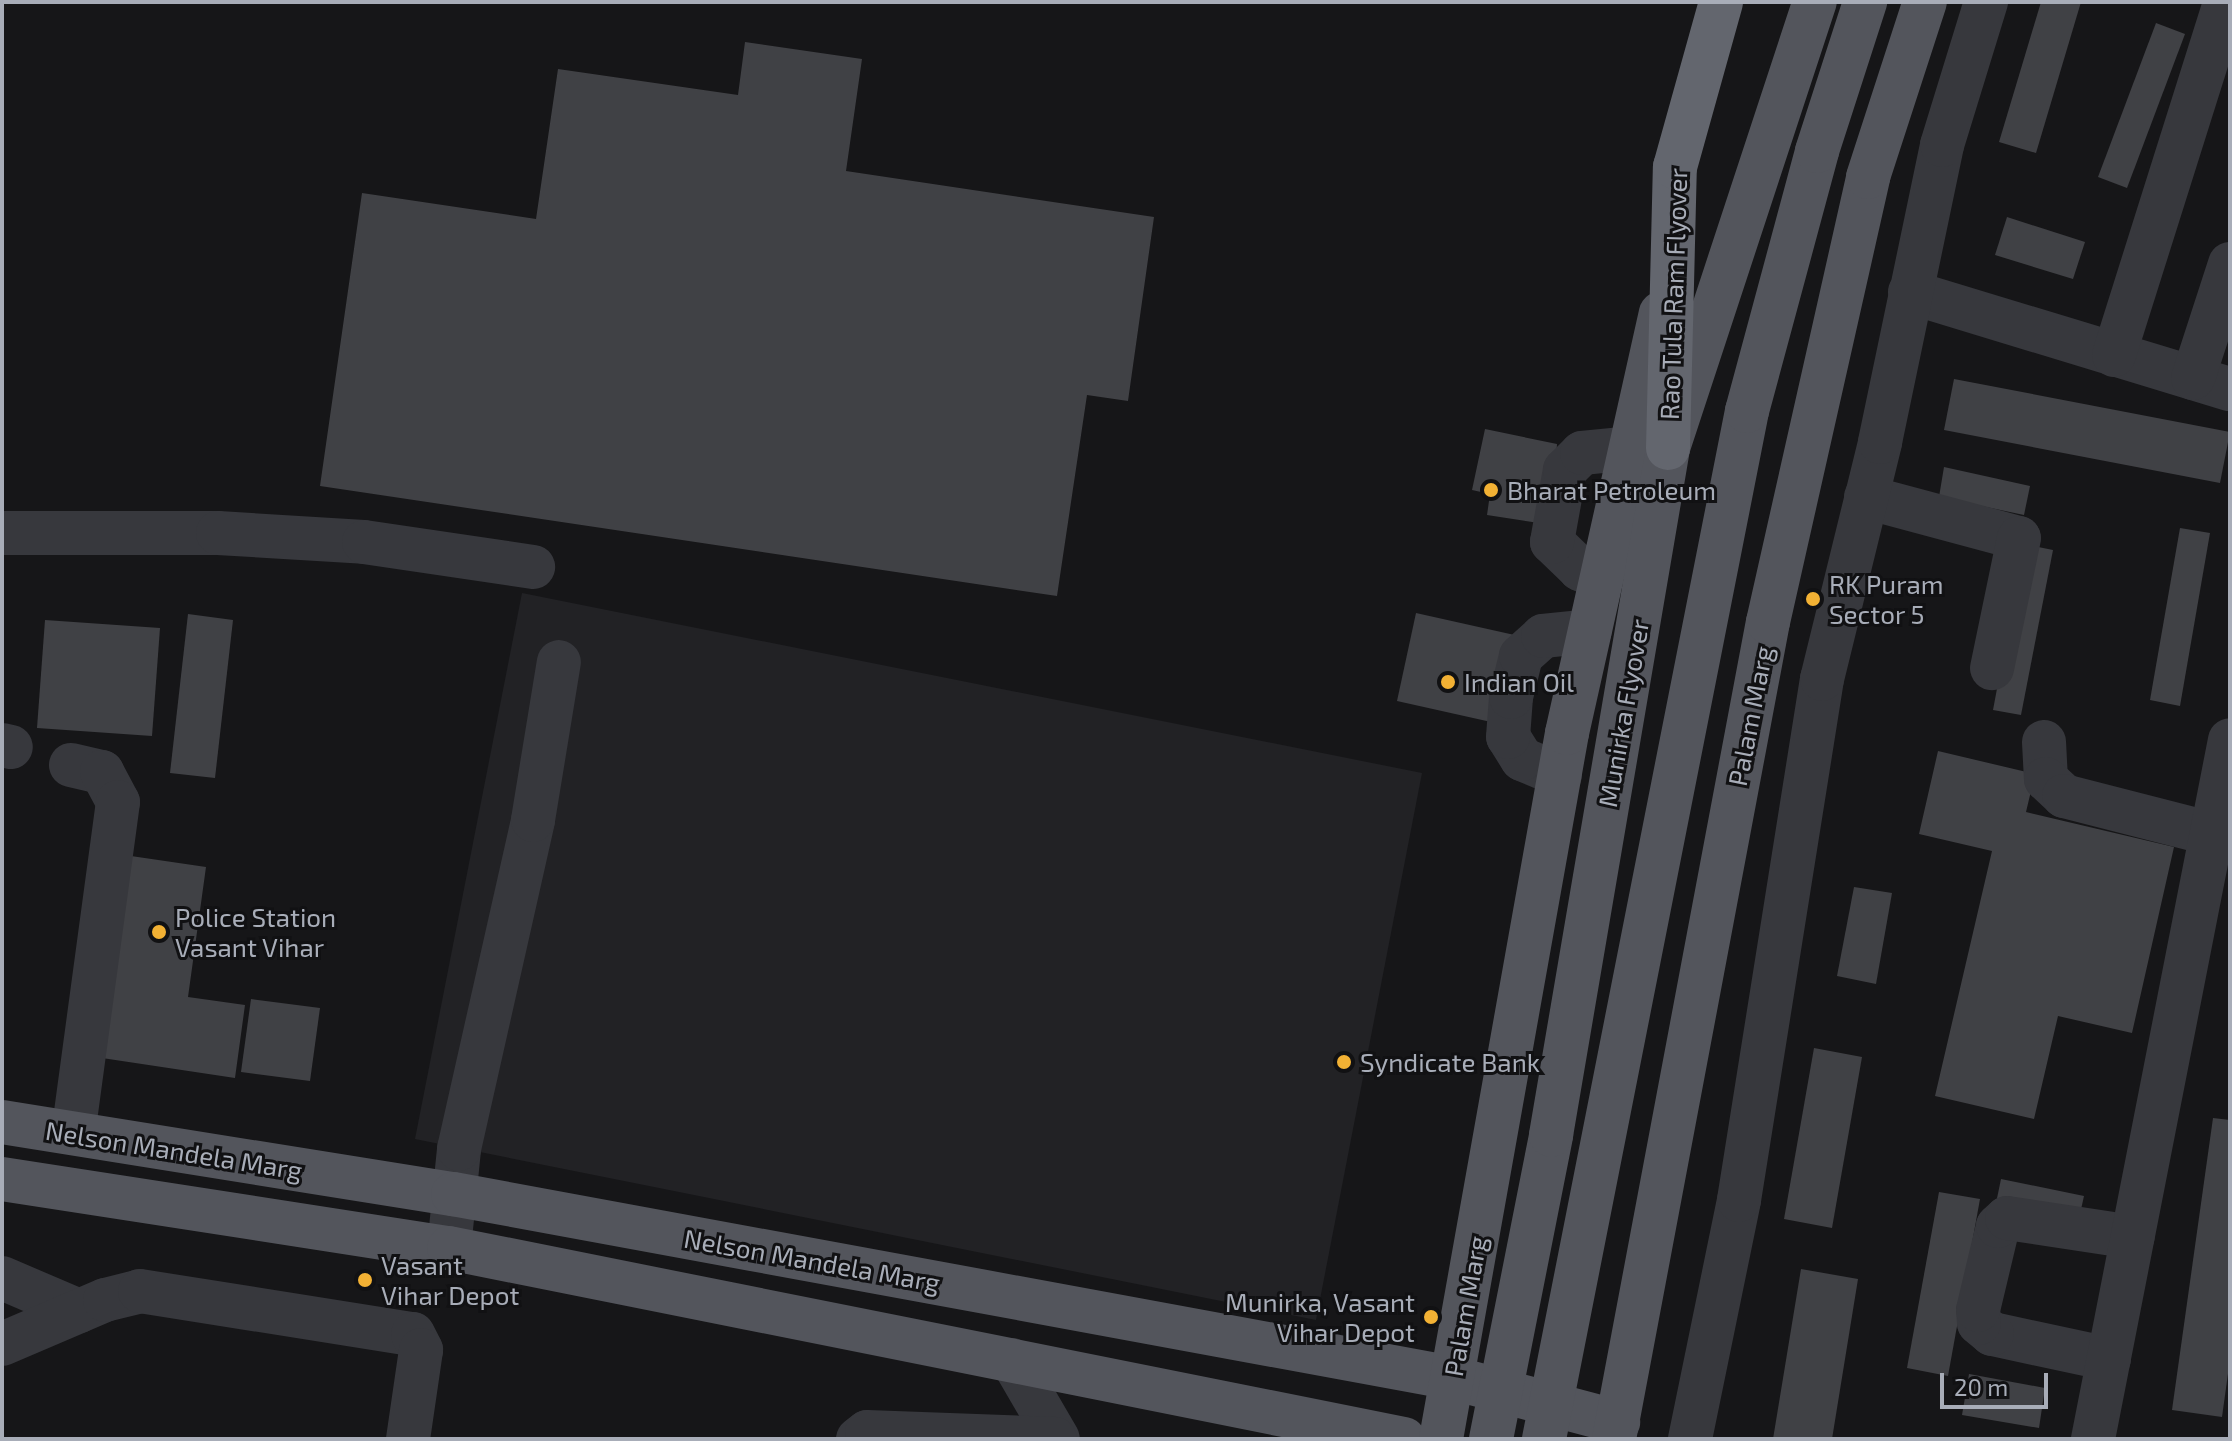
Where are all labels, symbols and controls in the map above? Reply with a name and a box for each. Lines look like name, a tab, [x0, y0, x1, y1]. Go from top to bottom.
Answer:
street label: Rao Tula Ram Flyover	[1653, 167, 1693, 421]
place label: Bharat Petroleum	[1507, 474, 1716, 506]
marker: Bharat Petroleum	[1482, 481, 1500, 499]
place label: RK Puram Sector 5	[1829, 568, 1944, 630]
marker: RK Puram Sector 5	[1804, 590, 1822, 608]
street label: Munirka Flyover	[1591, 617, 1655, 809]
street label: Palam Marg	[1721, 643, 1779, 789]
place label: Indian Oil	[1464, 666, 1574, 698]
marker: Indian Oil	[1439, 673, 1457, 691]
place label: Police Station Vasant Vihar	[175, 901, 336, 962]
marker: Police Station Vasant Vihar	[150, 923, 168, 941]
place label: Syndicate Bank	[1360, 1046, 1540, 1078]
marker: Syndicate Bank	[1335, 1053, 1353, 1071]
street label: Nelson Mandela Marg	[43, 1114, 305, 1186]
street label: Nelson Mandela Marg	[681, 1222, 943, 1298]
street label: Palam Marg	[1437, 1233, 1493, 1379]
place label: Vasant Vihar Depot	[381, 1249, 520, 1310]
marker: Vasant Vihar Depot	[356, 1271, 374, 1289]
place label: Munirka, Vasant Vihar Depot	[1224, 1286, 1415, 1348]
marker: Munirka, Vasant Vihar Depot	[1422, 1308, 1440, 1326]
scale bar	[1944, 1357, 2052, 1407]
text: 20 m	[1954, 1372, 2008, 1401]

